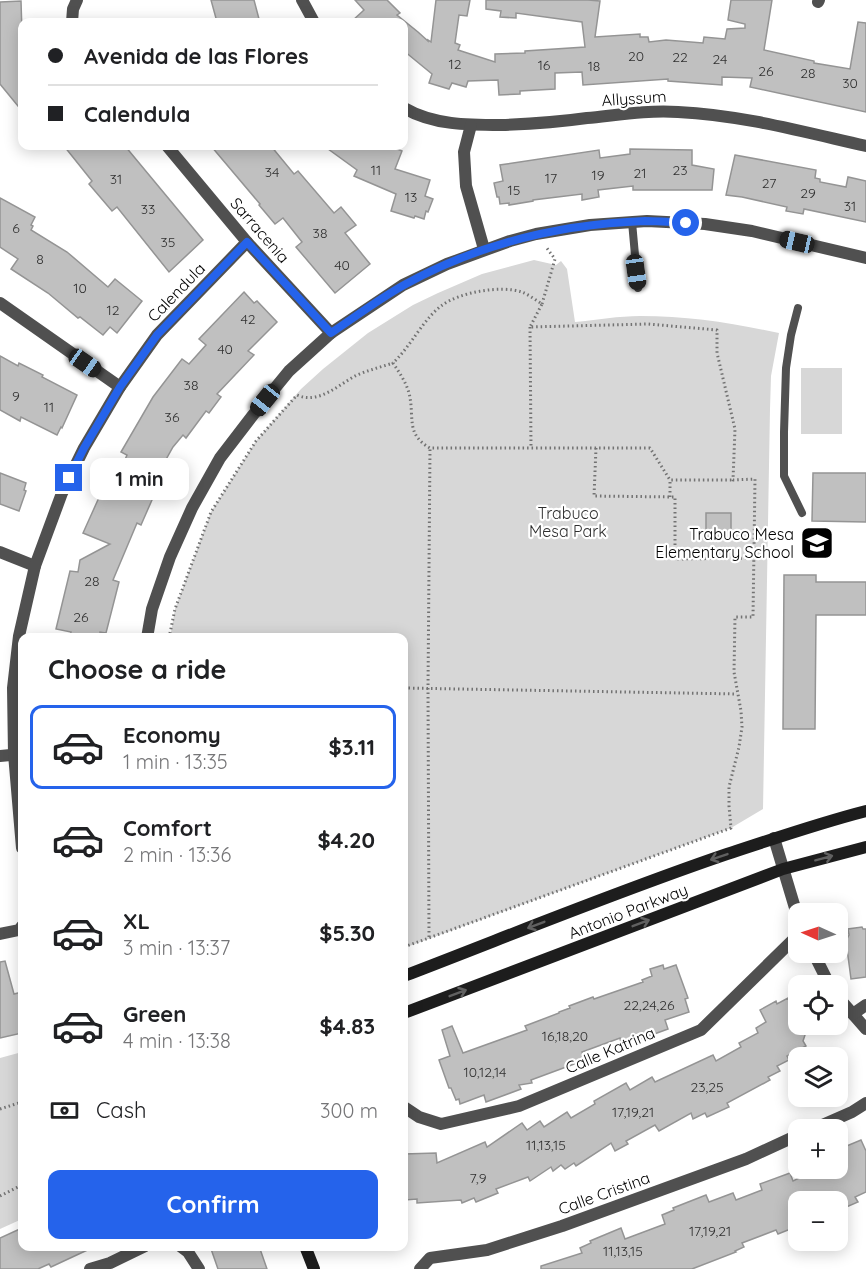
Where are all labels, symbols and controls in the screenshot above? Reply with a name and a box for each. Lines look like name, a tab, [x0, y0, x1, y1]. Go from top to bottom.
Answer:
text: Avenida de las Flores	[84, 42, 309, 70]
house number: 20	[628, 47, 644, 65]
house number: 22	[672, 48, 688, 66]
house number: 24	[713, 50, 727, 68]
house number: 12	[449, 55, 462, 73]
house number: 16	[538, 56, 551, 74]
house number: 18	[588, 57, 600, 75]
house number: 26	[758, 62, 774, 80]
house number: 28	[800, 64, 816, 82]
house number: 30	[842, 74, 858, 92]
street label: Allyssum	[601, 86, 667, 110]
text: Calendula	[84, 100, 190, 128]
house number: 11	[371, 161, 381, 179]
house number: 23	[672, 161, 688, 179]
house number: 34	[265, 163, 279, 181]
house number: 21	[634, 164, 646, 182]
house number: 19	[592, 166, 605, 184]
house number: 17	[545, 169, 557, 187]
house number: 31	[110, 170, 122, 188]
house number: 27	[762, 174, 776, 192]
house number: 15	[508, 181, 520, 199]
house number: 29	[800, 184, 816, 202]
house number: 13	[405, 188, 417, 206]
street label: Sarracenia	[226, 193, 294, 267]
house number: 31	[844, 197, 856, 215]
house number: 33	[141, 200, 155, 218]
route start	[672, 209, 699, 236]
house number: 6	[12, 219, 20, 237]
house number: 38	[313, 224, 327, 242]
car	[777, 229, 817, 255]
house number: 35	[161, 233, 175, 251]
house number: 8	[36, 250, 44, 268]
car	[625, 253, 647, 291]
house number: 40	[334, 256, 350, 274]
street label: Calendula	[143, 258, 209, 326]
house number: 10	[73, 279, 87, 297]
house number: 12	[107, 301, 120, 319]
house number: 42	[240, 310, 256, 328]
house number: 40	[217, 340, 233, 358]
car	[65, 345, 105, 381]
house number: 38	[184, 376, 198, 394]
car	[247, 380, 283, 420]
house number: 9	[12, 387, 20, 405]
house number: 11	[44, 398, 54, 416]
house number: 36	[165, 408, 180, 426]
callout: 1 min	[90, 457, 189, 499]
route end	[55, 464, 82, 491]
text: 1 min	[115, 466, 164, 491]
park label: Trabuco Mesa Park	[529, 503, 607, 541]
place label: Trabuco Mesa Elementary School	[655, 524, 794, 562]
school or university icon: Trabuco Mesa Elementary School	[799, 525, 835, 561]
house number: 28	[84, 572, 100, 590]
house number: 26	[73, 608, 89, 626]
text: Choose a ride	[48, 652, 226, 686]
icon: car	[51, 720, 105, 774]
text: Economy	[123, 721, 221, 749]
text: $3.11	[329, 733, 375, 761]
text: 1 min · 13:35	[123, 749, 228, 774]
icon: car	[51, 813, 105, 867]
text: Comfort	[123, 814, 212, 842]
text: $4.20	[317, 826, 375, 854]
text: 2 min · 13:36	[123, 842, 231, 867]
one-way arrow	[814, 852, 833, 863]
one-way arrow	[710, 853, 729, 864]
street label: Antonio Parkway	[566, 879, 690, 943]
north arrow	[788, 903, 848, 963]
map controls	[788, 903, 848, 1251]
icon: car	[51, 906, 105, 960]
text: XL	[123, 907, 150, 935]
one-way arrow	[631, 917, 649, 928]
text: $5.30	[319, 919, 375, 947]
one-way arrow	[527, 920, 546, 931]
text: 3 min · 13:37	[123, 935, 230, 960]
button: locate	[788, 975, 848, 1035]
one-way arrow	[448, 986, 467, 997]
house number: 22,24,26	[623, 996, 675, 1014]
icon: car	[51, 999, 105, 1053]
text: Green	[123, 1000, 186, 1028]
text: $4.83	[320, 1012, 375, 1040]
street label: Calle Katrina	[562, 1022, 658, 1078]
house number: 16,18,20	[542, 1027, 588, 1045]
text: 4 min · 13:38	[123, 1028, 231, 1053]
button: layers	[788, 1047, 848, 1107]
house number: 10,12,14	[464, 1063, 506, 1081]
house number: 23,25	[690, 1078, 724, 1096]
icon: cash	[48, 1094, 81, 1127]
text: Cash	[96, 1096, 147, 1124]
text: 300 m	[320, 1098, 378, 1123]
house number: 17,19,21	[612, 1103, 654, 1121]
button: +	[788, 1119, 848, 1179]
house number: 11,13,15	[526, 1136, 566, 1154]
street label: Calle Cristina	[555, 1167, 653, 1219]
house number: 7,9	[469, 1169, 487, 1187]
button: Confirm	[48, 1170, 378, 1239]
button: −	[788, 1191, 848, 1251]
house number: 17,19,21	[689, 1222, 731, 1240]
house number: 11,13,15	[603, 1242, 643, 1260]

